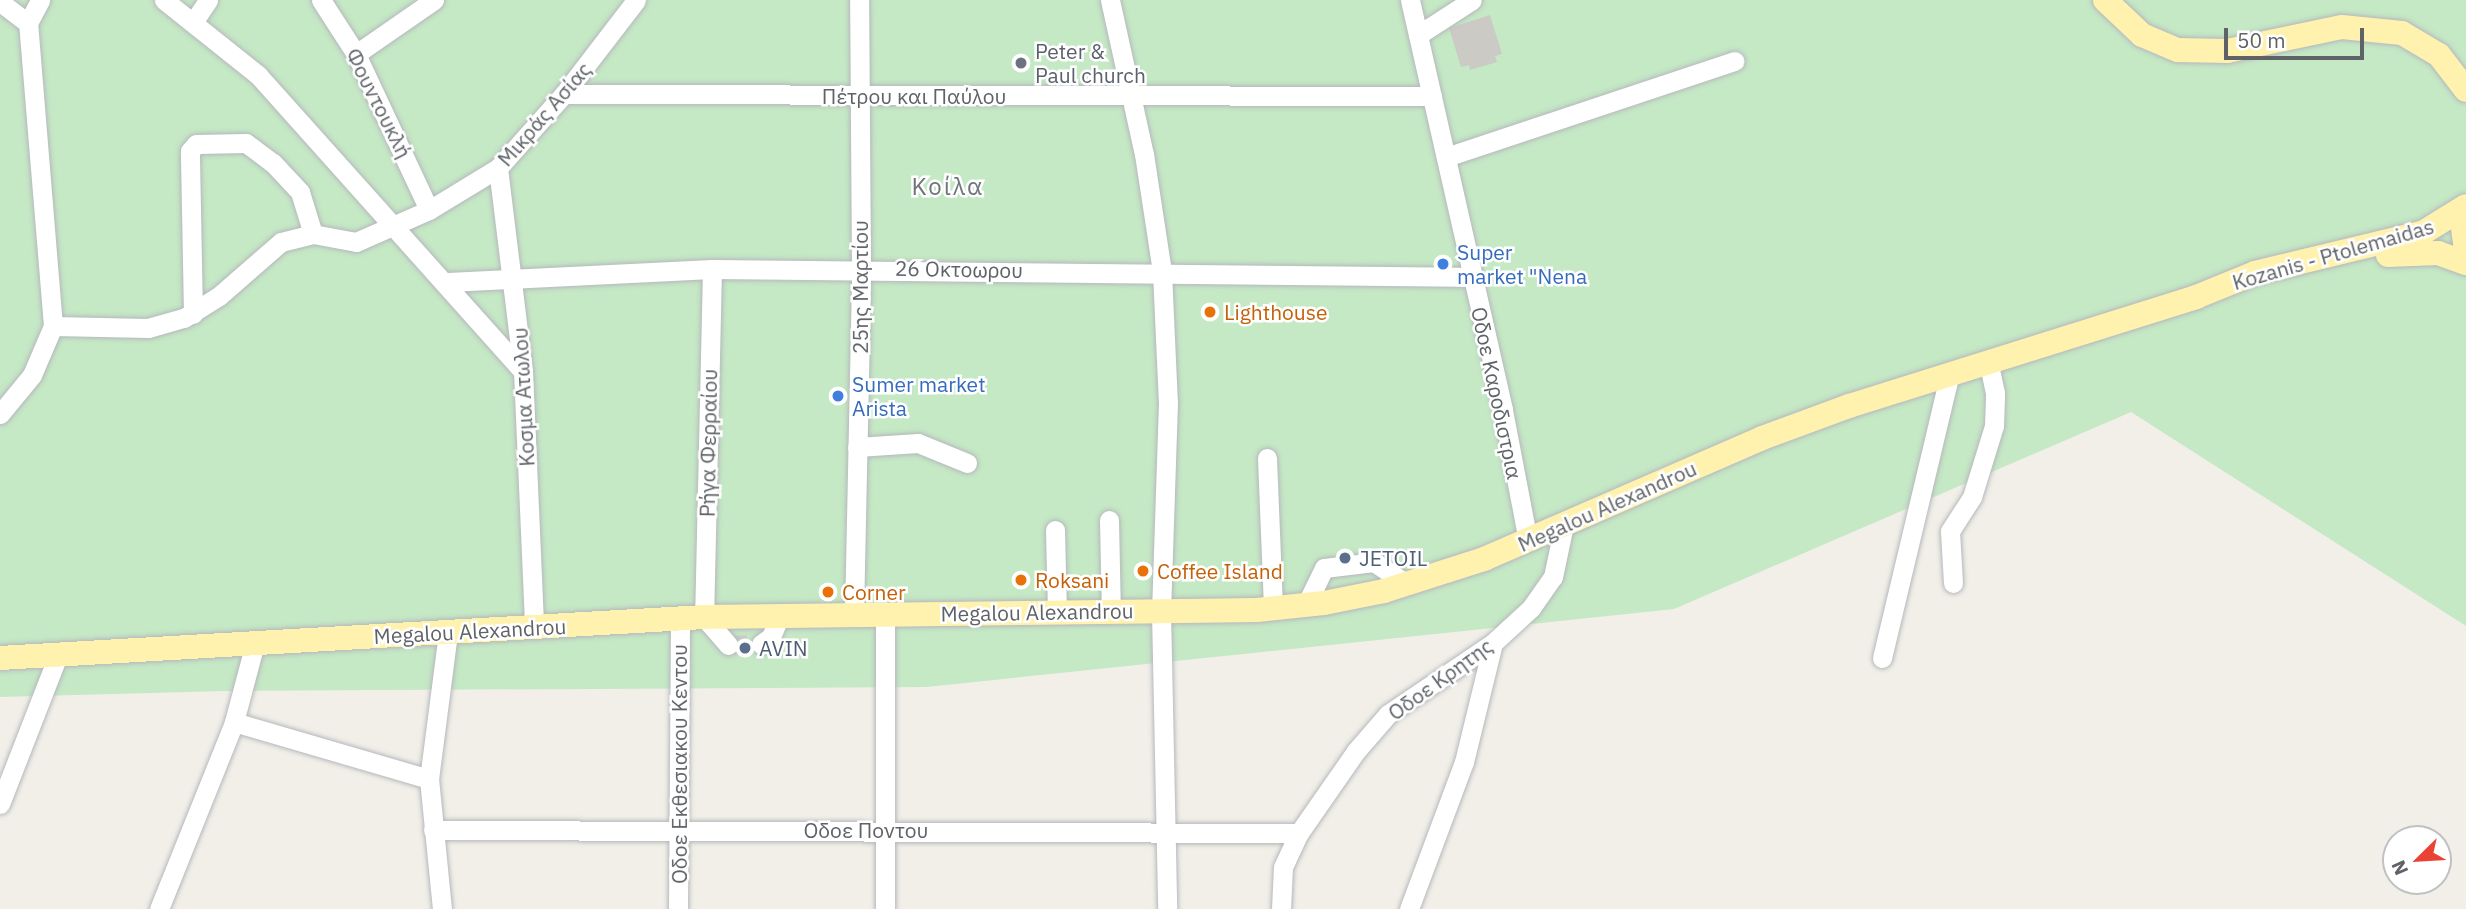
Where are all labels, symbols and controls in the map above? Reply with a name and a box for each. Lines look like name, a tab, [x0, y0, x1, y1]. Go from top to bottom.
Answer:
scale bar	[2228, 14, 2368, 58]
text: 50 m	[2237, 26, 2286, 54]
place label: Peter & Paul church	[1035, 38, 1146, 88]
street label: Φουντουκλή	[341, 44, 417, 162]
marker: Peter & Paul church	[1013, 55, 1029, 71]
street label: Μικράς Ασίας	[492, 57, 596, 171]
street label: Πέτρου και Παύλου	[822, 83, 1006, 109]
district label: Κοίλα	[912, 173, 984, 201]
street label: Kozanis - Ptolemaidas	[2229, 213, 2437, 295]
street label: 25ης Μαρτίου	[847, 220, 873, 354]
place label: Super market "Nena	[1457, 239, 1587, 289]
street label: 26 Οκτοωρου	[895, 255, 1023, 283]
marker: Super market "Nena	[1435, 256, 1451, 272]
place label: Lighthouse	[1224, 299, 1328, 325]
marker: Lighthouse	[1202, 304, 1218, 320]
street label: Oδοε Καροδιστρια	[1466, 305, 1528, 481]
street label: Κοσμα Ατωλου	[507, 327, 539, 467]
street label: Ρήγα Φερραίου	[694, 369, 722, 517]
place label: Sumer market Arista	[852, 371, 986, 421]
marker: Sumer market Arista	[830, 388, 846, 404]
street label: Megalou Alexandrou	[1514, 455, 1700, 557]
place label: JETOIL	[1359, 545, 1427, 571]
marker: JETOIL	[1337, 550, 1353, 566]
place label: Coffee Island	[1157, 558, 1283, 584]
marker: Coffee Island	[1135, 563, 1151, 579]
place label: Roksani	[1035, 567, 1109, 593]
marker: Roksani	[1013, 572, 1029, 588]
place label: Corner	[842, 579, 906, 605]
marker: Corner	[820, 584, 836, 600]
street label: Megalou Alexandrou	[940, 598, 1134, 626]
street label: Megalou Alexandrou	[373, 613, 567, 649]
street label: Oδοε Κρητης	[1383, 633, 1497, 725]
place label: AVIN	[759, 635, 808, 661]
marker: AVIN	[737, 640, 753, 656]
street label: Oδοε Εκθεσιακου Κεντου	[666, 644, 692, 884]
street label: Oδοε Ποντου	[803, 817, 929, 843]
north arrow	[2382, 825, 2452, 895]
text: N	[2386, 857, 2413, 879]

